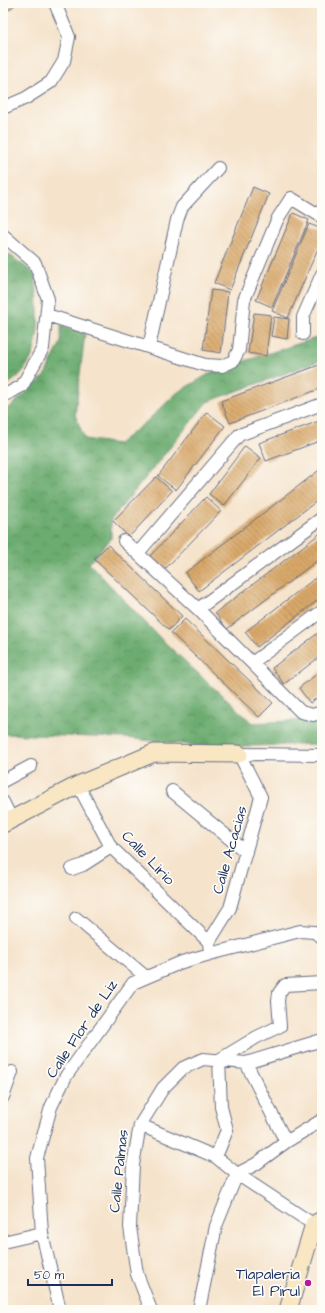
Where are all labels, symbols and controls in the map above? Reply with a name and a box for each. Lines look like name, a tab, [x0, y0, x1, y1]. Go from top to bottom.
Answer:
street label: Calle Acacias	[207, 803, 253, 897]
street label: Calle Lirio	[117, 826, 180, 890]
street label: Calle Flor de Liz	[41, 975, 123, 1082]
street label: Calle Palmas	[104, 1128, 134, 1214]
scale bar	[28, 1261, 112, 1287]
place label: Tlapaleria El Pirul	[236, 1264, 300, 1302]
text: 50 m	[34, 1267, 65, 1284]
marker: Tlapaleria El Pirul	[303, 1278, 313, 1288]

